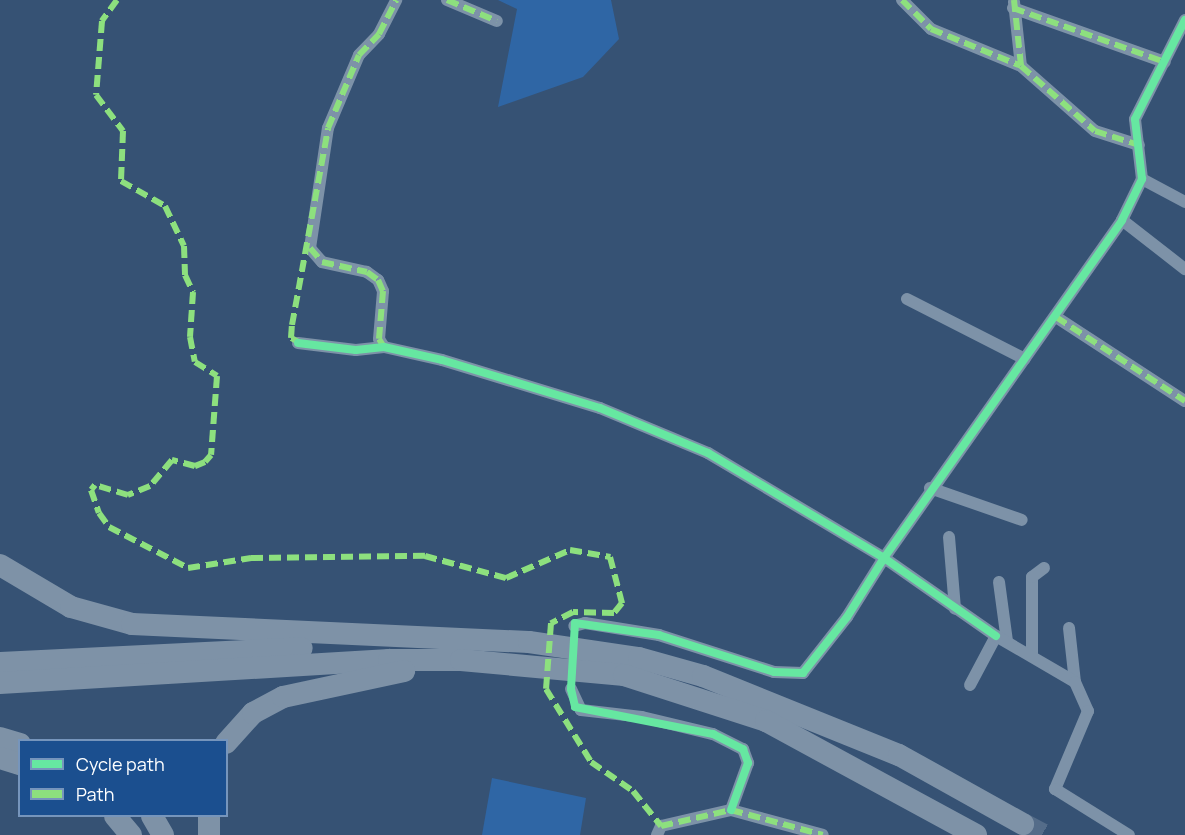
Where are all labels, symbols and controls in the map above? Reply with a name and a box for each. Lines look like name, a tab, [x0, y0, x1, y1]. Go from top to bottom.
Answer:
legend	[18, 739, 228, 817]
text: Cycle path	[76, 752, 165, 776]
text: Path	[76, 782, 114, 806]

